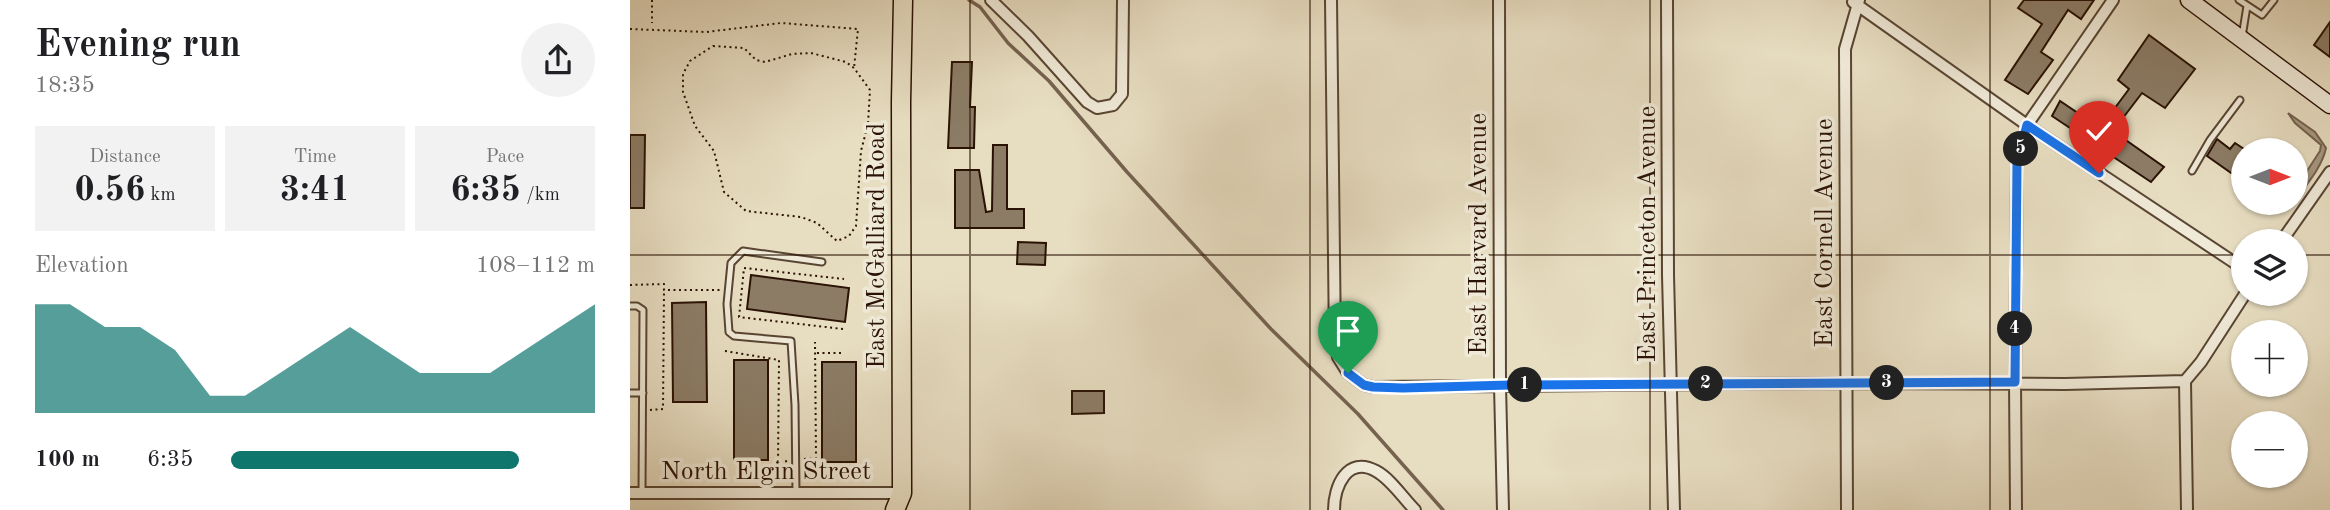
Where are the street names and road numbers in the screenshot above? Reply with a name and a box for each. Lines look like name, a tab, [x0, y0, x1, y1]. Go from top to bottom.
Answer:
street label: East Princeton Avenue	[1635, 105, 1661, 363]
street label: East Harvard Avenue	[1466, 113, 1492, 355]
street label: East Cornell Avenue	[1812, 118, 1838, 348]
street label: East McGalliard Road	[864, 123, 890, 369]
street label: North Elgin Street	[661, 459, 871, 485]

